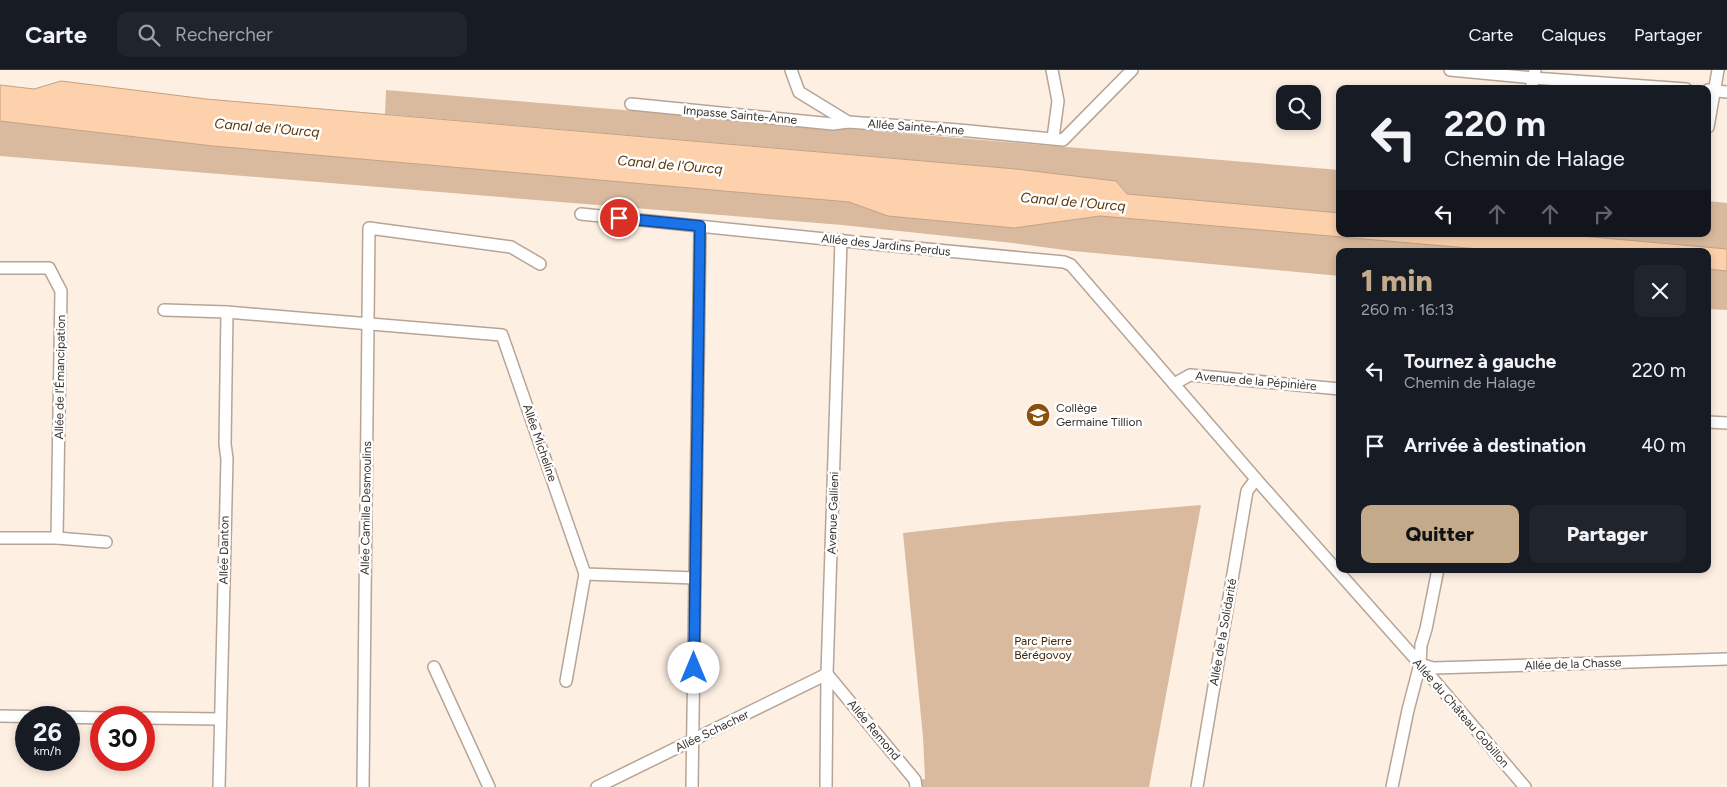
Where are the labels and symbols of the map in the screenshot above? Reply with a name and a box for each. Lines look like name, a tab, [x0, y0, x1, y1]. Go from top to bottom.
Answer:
street label: Impasse Sainte-Anne	[682, 103, 798, 127]
water label: Canal de l'Ourcq	[214, 115, 320, 141]
street label: Allée Sainte-Anne	[867, 117, 965, 137]
water label: Canal de l'Ourcq	[617, 152, 723, 178]
water label: Canal de l'Ourcq	[1020, 189, 1126, 215]
pin	[598, 197, 640, 239]
street label: Allée des Jardins Perdus	[821, 231, 952, 259]
street label: Allée de l'Émancipation	[52, 314, 68, 439]
street label: Avenue de la Pépinière	[1195, 369, 1318, 393]
place label: Collège Germaine Tillion	[1056, 401, 1142, 429]
school or university icon: Collège Germaine Tillion	[1025, 402, 1051, 428]
street label: Allée Micheline	[520, 403, 560, 484]
street label: Allée Camille Desmoulins	[358, 440, 374, 575]
street label: Avenue Gallieni	[825, 471, 841, 555]
street label: Allée Danton	[216, 515, 232, 584]
street label: Allée de la Solidarité	[1207, 577, 1239, 687]
park label: Parc Pierre Bérégovoy	[1014, 634, 1072, 662]
position arrow	[667, 641, 719, 693]
street label: Allée de la Chasse	[1524, 655, 1622, 673]
street label: Allée du Château Gobillon	[1410, 656, 1512, 770]
street label: Allée Remond	[845, 697, 903, 763]
speed limit sign: 30	[90, 706, 155, 771]
street label: Allée Schacher	[673, 707, 751, 755]

